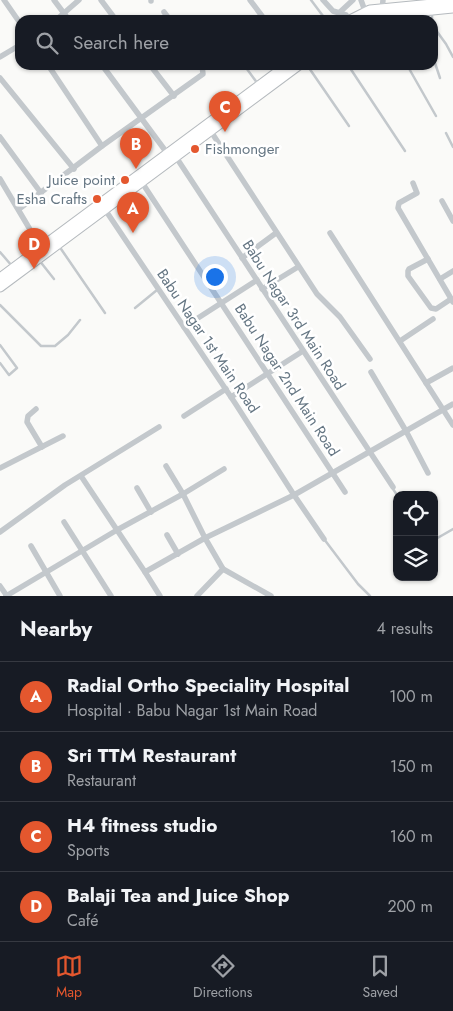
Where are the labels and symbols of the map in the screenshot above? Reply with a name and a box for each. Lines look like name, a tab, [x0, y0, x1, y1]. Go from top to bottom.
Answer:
pin: C	[209, 91, 241, 132]
pin: B	[120, 128, 152, 169]
place label: Fishmonger	[205, 138, 280, 160]
marker: Fishmonger	[189, 143, 201, 155]
place label: Juice point	[46, 169, 115, 191]
marker: Juice point	[119, 174, 131, 186]
place label: Esha Crafts	[17, 188, 87, 210]
pin: A	[117, 192, 149, 233]
marker: Esha Crafts	[91, 193, 103, 205]
pin: D	[18, 228, 50, 269]
street label: Babu Nagar 3rd Main Road	[237, 236, 351, 394]
your location	[202, 264, 228, 290]
street label: Babu Nagar 1st Main Road	[151, 265, 265, 417]
street label: Babu Nagar 2nd Main Road	[229, 299, 345, 461]

